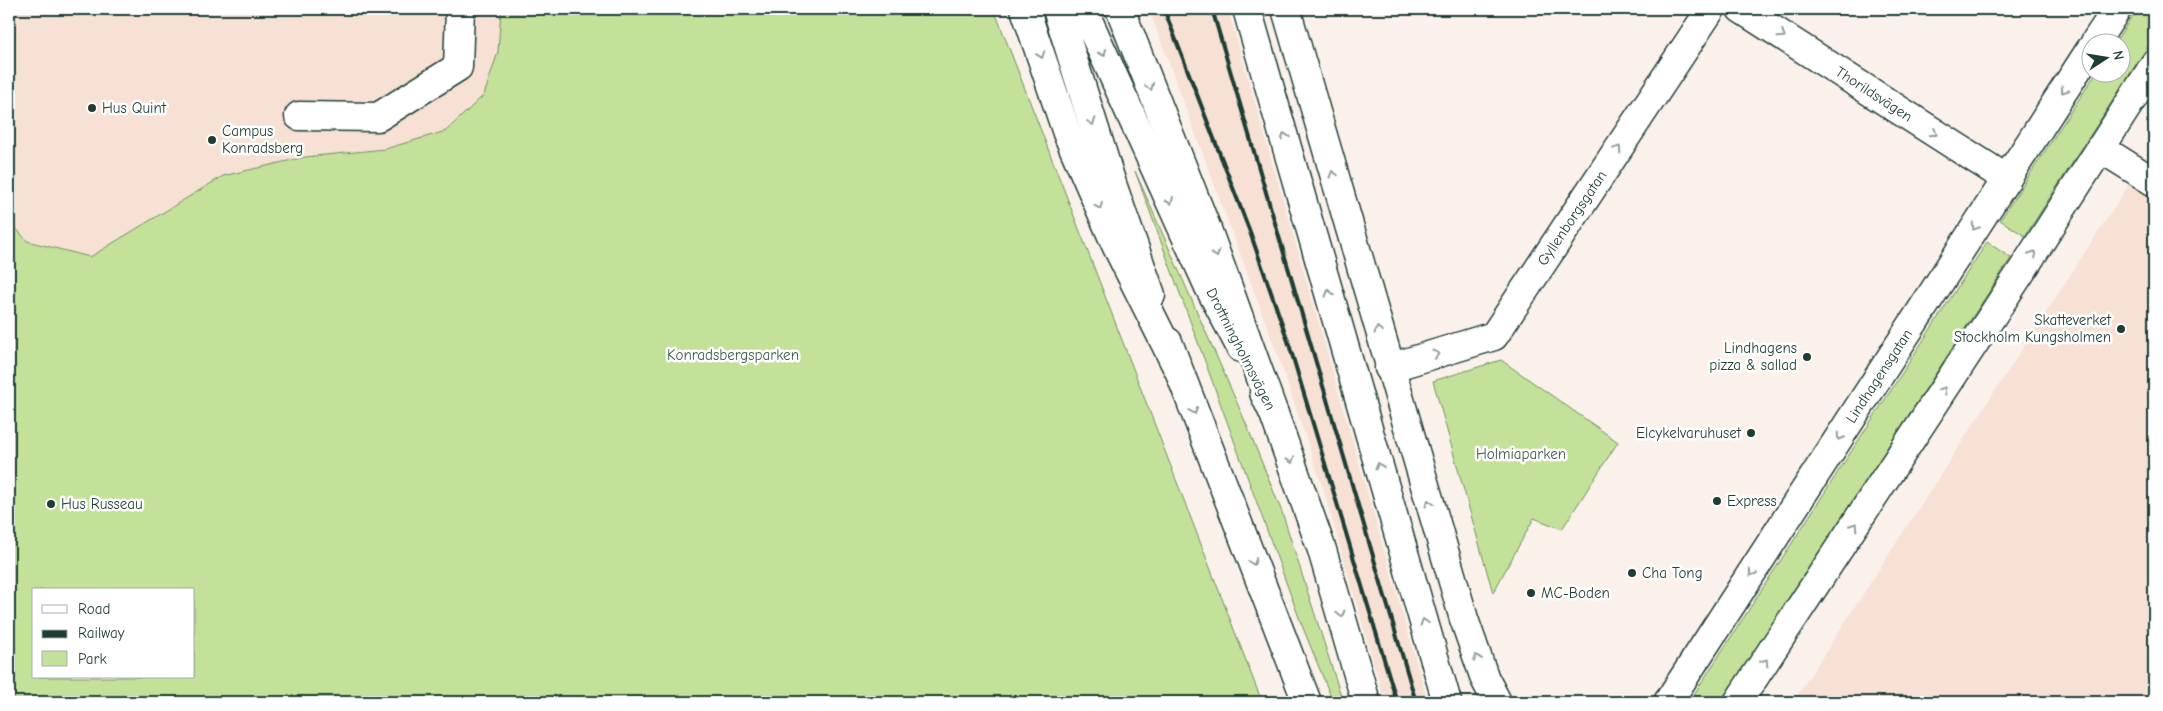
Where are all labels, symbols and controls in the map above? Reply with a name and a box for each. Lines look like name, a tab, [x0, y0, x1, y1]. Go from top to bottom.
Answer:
one-way arrow	[1777, 29, 1786, 38]
north arrow	[2080, 32, 2130, 82]
one-way arrow	[1096, 48, 1107, 57]
text: N	[2109, 49, 2127, 62]
one-way arrow	[1035, 50, 1045, 59]
street label: Thorildsvägen	[1832, 62, 1916, 126]
one-way arrow	[1145, 82, 1155, 90]
one-way arrow	[2061, 85, 2070, 94]
place label: Hus Quint	[102, 99, 167, 117]
marker: Hus Quint	[86, 102, 98, 114]
one-way arrow	[1087, 117, 1097, 126]
place label: Campus Konradsberg	[222, 122, 303, 157]
one-way arrow	[1928, 126, 1937, 136]
one-way arrow	[1281, 133, 1291, 141]
marker: Campus Konradsberg	[206, 134, 218, 146]
one-way arrow	[1612, 145, 1621, 155]
street label: Gyllenborgsgatan	[1533, 167, 1611, 269]
one-way arrow	[1329, 170, 1339, 178]
one-way arrow	[1164, 196, 1175, 205]
one-way arrow	[1093, 201, 1104, 210]
one-way arrow	[1972, 221, 1982, 230]
one-way arrow	[1210, 249, 1220, 258]
one-way arrow	[2026, 251, 2036, 260]
street label: Drottningholmsvägen	[1202, 285, 1280, 413]
one-way arrow	[1325, 289, 1335, 297]
place label: Skatteverket Stockholm Kungsholmen	[1954, 311, 2112, 346]
marker: Skatteverket Stockholm Kungsholmen	[2115, 323, 2127, 335]
one-way arrow	[1374, 326, 1384, 335]
street label: Lindhagensgatan	[1842, 326, 1916, 426]
place label: Lindhagens pizza & sallad	[1709, 339, 1797, 374]
park label: Konradsbergsparken	[667, 346, 799, 364]
one-way arrow	[1431, 350, 1440, 360]
marker: Lindhagens pizza & sallad	[1801, 351, 1813, 363]
one-way arrow	[1937, 386, 1947, 395]
one-way arrow	[1188, 406, 1198, 414]
place label: Elcykelvaruhuset	[1636, 424, 1742, 442]
marker: Elcykelvaruhuset	[1745, 427, 1757, 439]
one-way arrow	[1836, 431, 1846, 440]
park label: Holmiaparken	[1476, 445, 1566, 463]
one-way arrow	[1285, 455, 1295, 464]
one-way arrow	[1374, 461, 1385, 470]
place label: Express	[1727, 492, 1777, 510]
place label: Hus Russeau	[61, 495, 143, 513]
marker: Express	[1711, 495, 1723, 507]
marker: Hus Russeau	[45, 498, 57, 510]
one-way arrow	[1425, 499, 1435, 507]
one-way arrow	[1848, 522, 1857, 532]
one-way arrow	[1247, 557, 1257, 566]
place label: Cha Tong	[1642, 564, 1703, 582]
marker: Cha Tong	[1626, 567, 1638, 579]
one-way arrow	[1748, 568, 1758, 577]
place label: MC-Boden	[1541, 584, 1610, 602]
marker: MC-Boden	[1525, 587, 1537, 599]
legend	[32, 588, 195, 678]
text: Road	[78, 600, 110, 618]
one-way arrow	[1335, 610, 1345, 618]
one-way arrow	[1419, 617, 1430, 626]
text: Railway	[78, 624, 125, 642]
text: Park	[78, 650, 107, 668]
one-way arrow	[1473, 654, 1483, 663]
one-way arrow	[1758, 658, 1768, 667]

